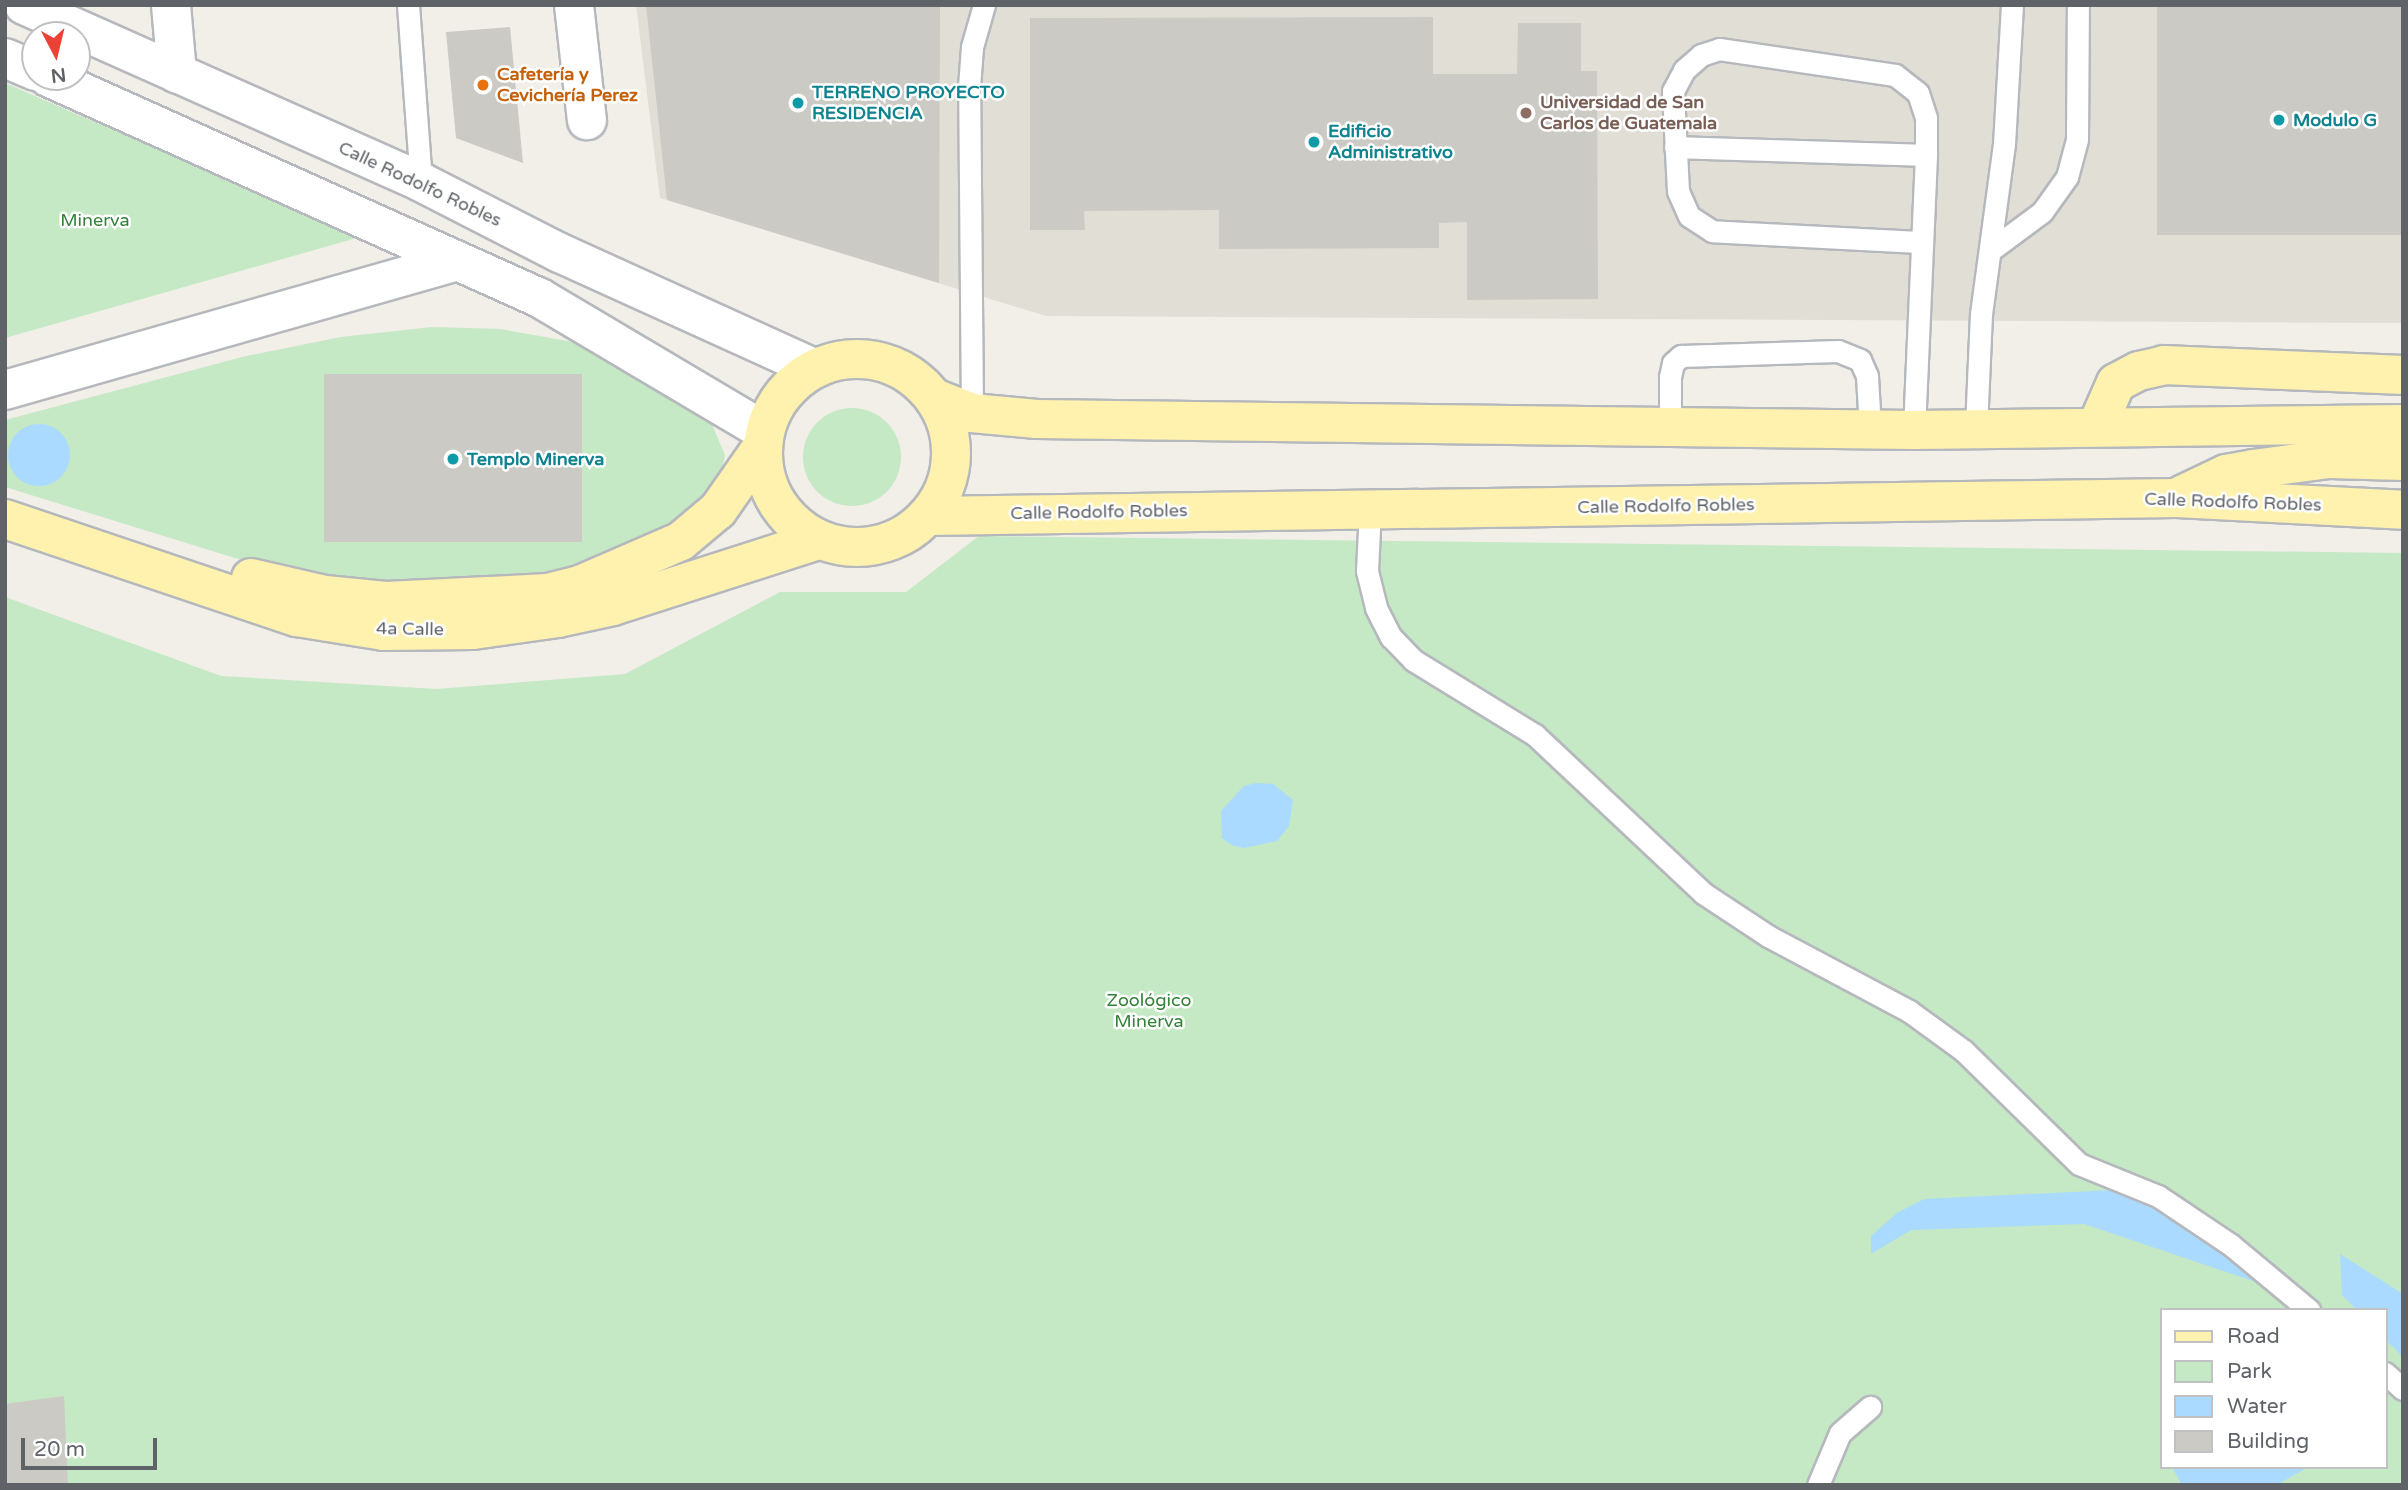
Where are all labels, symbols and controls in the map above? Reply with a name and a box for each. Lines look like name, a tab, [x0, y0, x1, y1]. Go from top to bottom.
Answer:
north arrow	[21, 21, 91, 91]
text: N	[49, 63, 67, 87]
place label: Cafetería y Cevichería Perez	[497, 64, 638, 106]
marker: Cafetería y Cevichería Perez	[475, 77, 491, 93]
place label: TERRENO PROYECTO RESIDENCIA	[812, 82, 1005, 124]
place label: Universidad de San Carlos de Guatemala	[1540, 92, 1717, 134]
marker: TERRENO PROYECTO RESIDENCIA	[790, 95, 806, 111]
marker: Universidad de San Carlos de Guatemala	[1518, 105, 1534, 121]
place label: Modulo G	[2293, 109, 2377, 131]
marker: Modulo G	[2271, 112, 2287, 128]
place label: Edificio Administrativo	[1328, 121, 1453, 164]
marker: Edificio Administrativo	[1306, 134, 1322, 150]
street label: Calle Rodolfo Robles	[335, 137, 505, 231]
park label: Minerva	[60, 209, 130, 231]
place label: Templo Minerva	[467, 448, 604, 470]
marker: Templo Minerva	[445, 451, 461, 467]
street label: Calle Rodolfo Robles	[2144, 488, 2322, 516]
street label: Calle Rodolfo Robles	[1577, 494, 1755, 518]
street label: Calle Rodolfo Robles	[1010, 500, 1188, 524]
street label: 4a Calle	[376, 618, 444, 640]
park label: Zoológico Minerva	[1106, 990, 1192, 1032]
legend	[2160, 1308, 2387, 1469]
text: Road	[2227, 1324, 2280, 1349]
text: Park	[2227, 1359, 2272, 1384]
text: Water	[2227, 1394, 2287, 1419]
scale bar	[24, 1424, 161, 1468]
text: Building	[2227, 1429, 2309, 1454]
text: 20 m	[34, 1437, 85, 1462]

